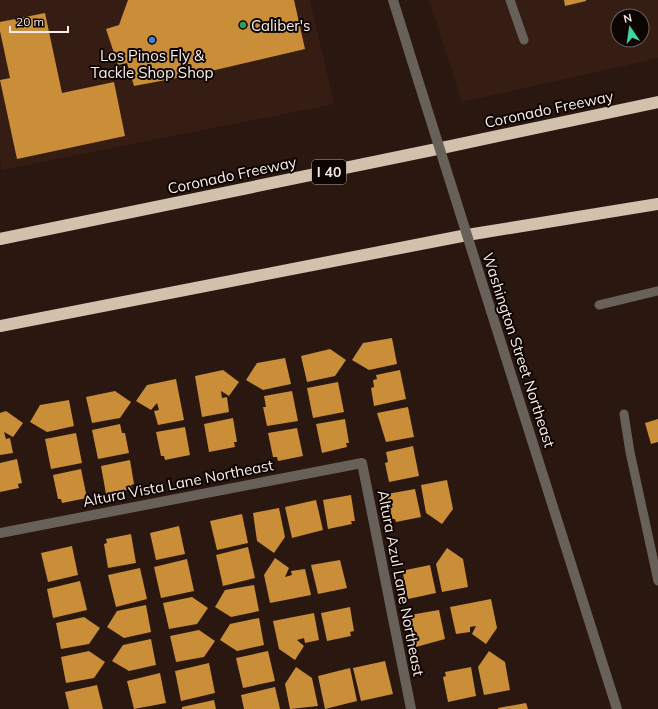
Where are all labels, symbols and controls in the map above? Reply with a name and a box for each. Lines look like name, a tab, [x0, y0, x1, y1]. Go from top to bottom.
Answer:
scale bar	[10, 8, 68, 34]
north arrow	[610, 8, 650, 48]
text: N	[622, 11, 633, 26]
text: 20 m	[16, 14, 44, 29]
place label: Caliber's	[251, 16, 311, 35]
marker: Caliber's	[238, 20, 248, 30]
marker: Los Pinos Fly & Tackle Shop Shop	[147, 35, 157, 45]
place label: Los Pinos Fly & Tackle Shop Shop	[90, 46, 214, 82]
street label: Coronado Freeway	[483, 86, 615, 132]
street label: Coronado Freeway	[166, 152, 298, 198]
road number: I 40	[312, 160, 346, 184]
street label: Washington Street Northeast	[478, 250, 560, 450]
street label: Altura Vista Lane Northeast	[81, 455, 275, 511]
street label: Altura Azul Lane Northeast	[374, 488, 428, 678]

